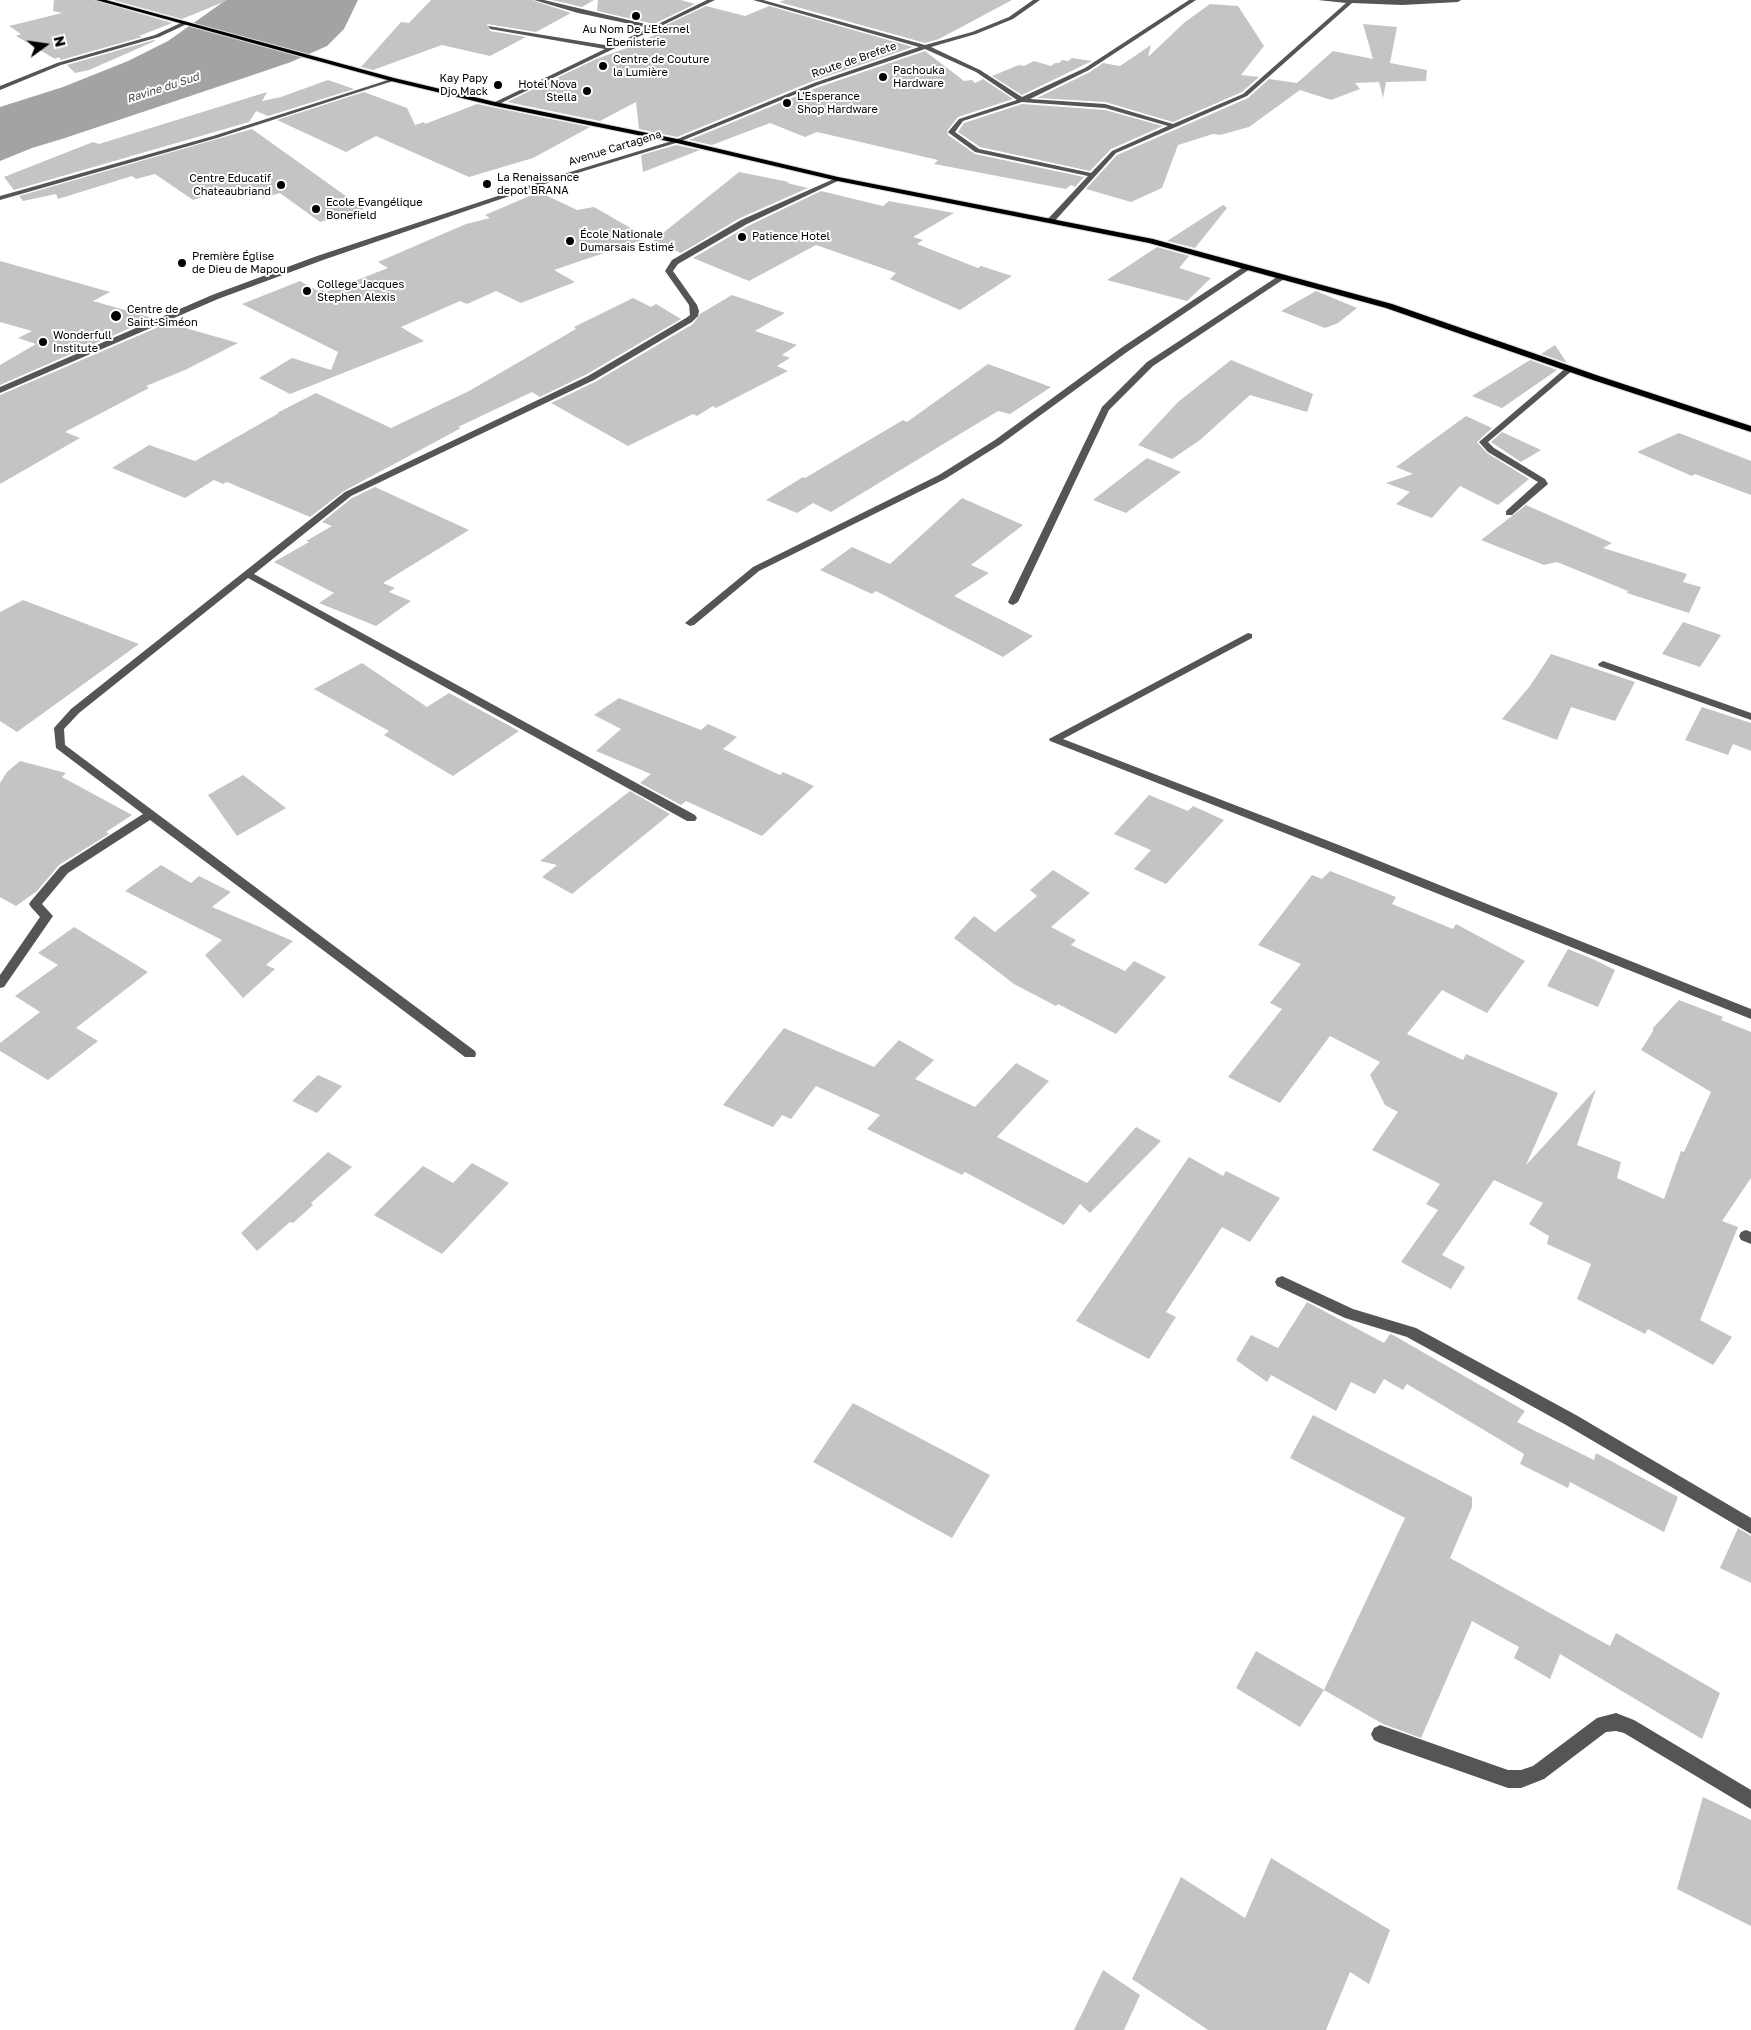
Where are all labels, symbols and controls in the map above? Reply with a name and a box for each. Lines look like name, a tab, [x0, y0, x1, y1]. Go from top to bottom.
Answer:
marker: Au Nom De L'Eternel Ebenisterie	[630, 10, 642, 22]
north arrow	[20, 20, 70, 70]
place label: Au Nom De L'Eternel Ebenisterie	[583, 23, 689, 49]
text: N	[51, 34, 70, 48]
street label: Route de Brefete	[810, 39, 898, 81]
place label: Centre de Couture la Lumière	[613, 53, 709, 79]
marker: Centre de Couture la Lumière	[597, 60, 609, 72]
place label: Pachouka Hardware	[893, 64, 945, 90]
water label: Ravine du Sud	[125, 70, 201, 106]
marker: Pachouka Hardware	[877, 71, 889, 83]
place label: Kay Papy Djo Mack	[440, 72, 488, 98]
place label: Hotel Nova Stella	[518, 78, 577, 104]
marker: Kay Papy Djo Mack	[492, 79, 504, 91]
marker: Hotel Nova Stella	[581, 85, 593, 97]
place label: L'Esperance Shop Hardware	[797, 90, 878, 116]
marker: L'Esperance Shop Hardware	[781, 97, 793, 109]
street label: Avenue Cartagena	[567, 128, 663, 168]
place label: La Renaissance depot BRANA	[497, 171, 579, 197]
place label: Centre Educatif Chateaubriand	[189, 172, 271, 198]
marker: La Renaissance depot BRANA	[481, 178, 493, 190]
marker: Centre Educatif Chateaubriand	[275, 179, 287, 191]
place label: Ecole Evangélique Bonefield	[326, 196, 423, 222]
marker: Ecole Evangélique Bonefield	[310, 203, 322, 215]
place label: École Nationale Dumarsais Estimé	[580, 228, 674, 254]
place label: Patience Hotel	[752, 230, 830, 244]
marker: Patience Hotel	[736, 231, 748, 243]
marker: École Nationale Dumarsais Estimé	[564, 235, 576, 247]
place label: Première Église de Dieu de Mapou	[192, 250, 286, 276]
marker: Première Église de Dieu de Mapou	[176, 257, 188, 269]
place label: College Jacques Stephen Alexis	[317, 278, 404, 304]
marker: College Jacques Stephen Alexis	[301, 285, 313, 297]
place label: Centre de Saint-Siméon	[127, 303, 198, 329]
marker: Centre de Saint-Siméon	[109, 309, 123, 323]
place label: Wonderfull Institute	[53, 329, 112, 355]
marker: Wonderfull Institute	[37, 336, 49, 348]

